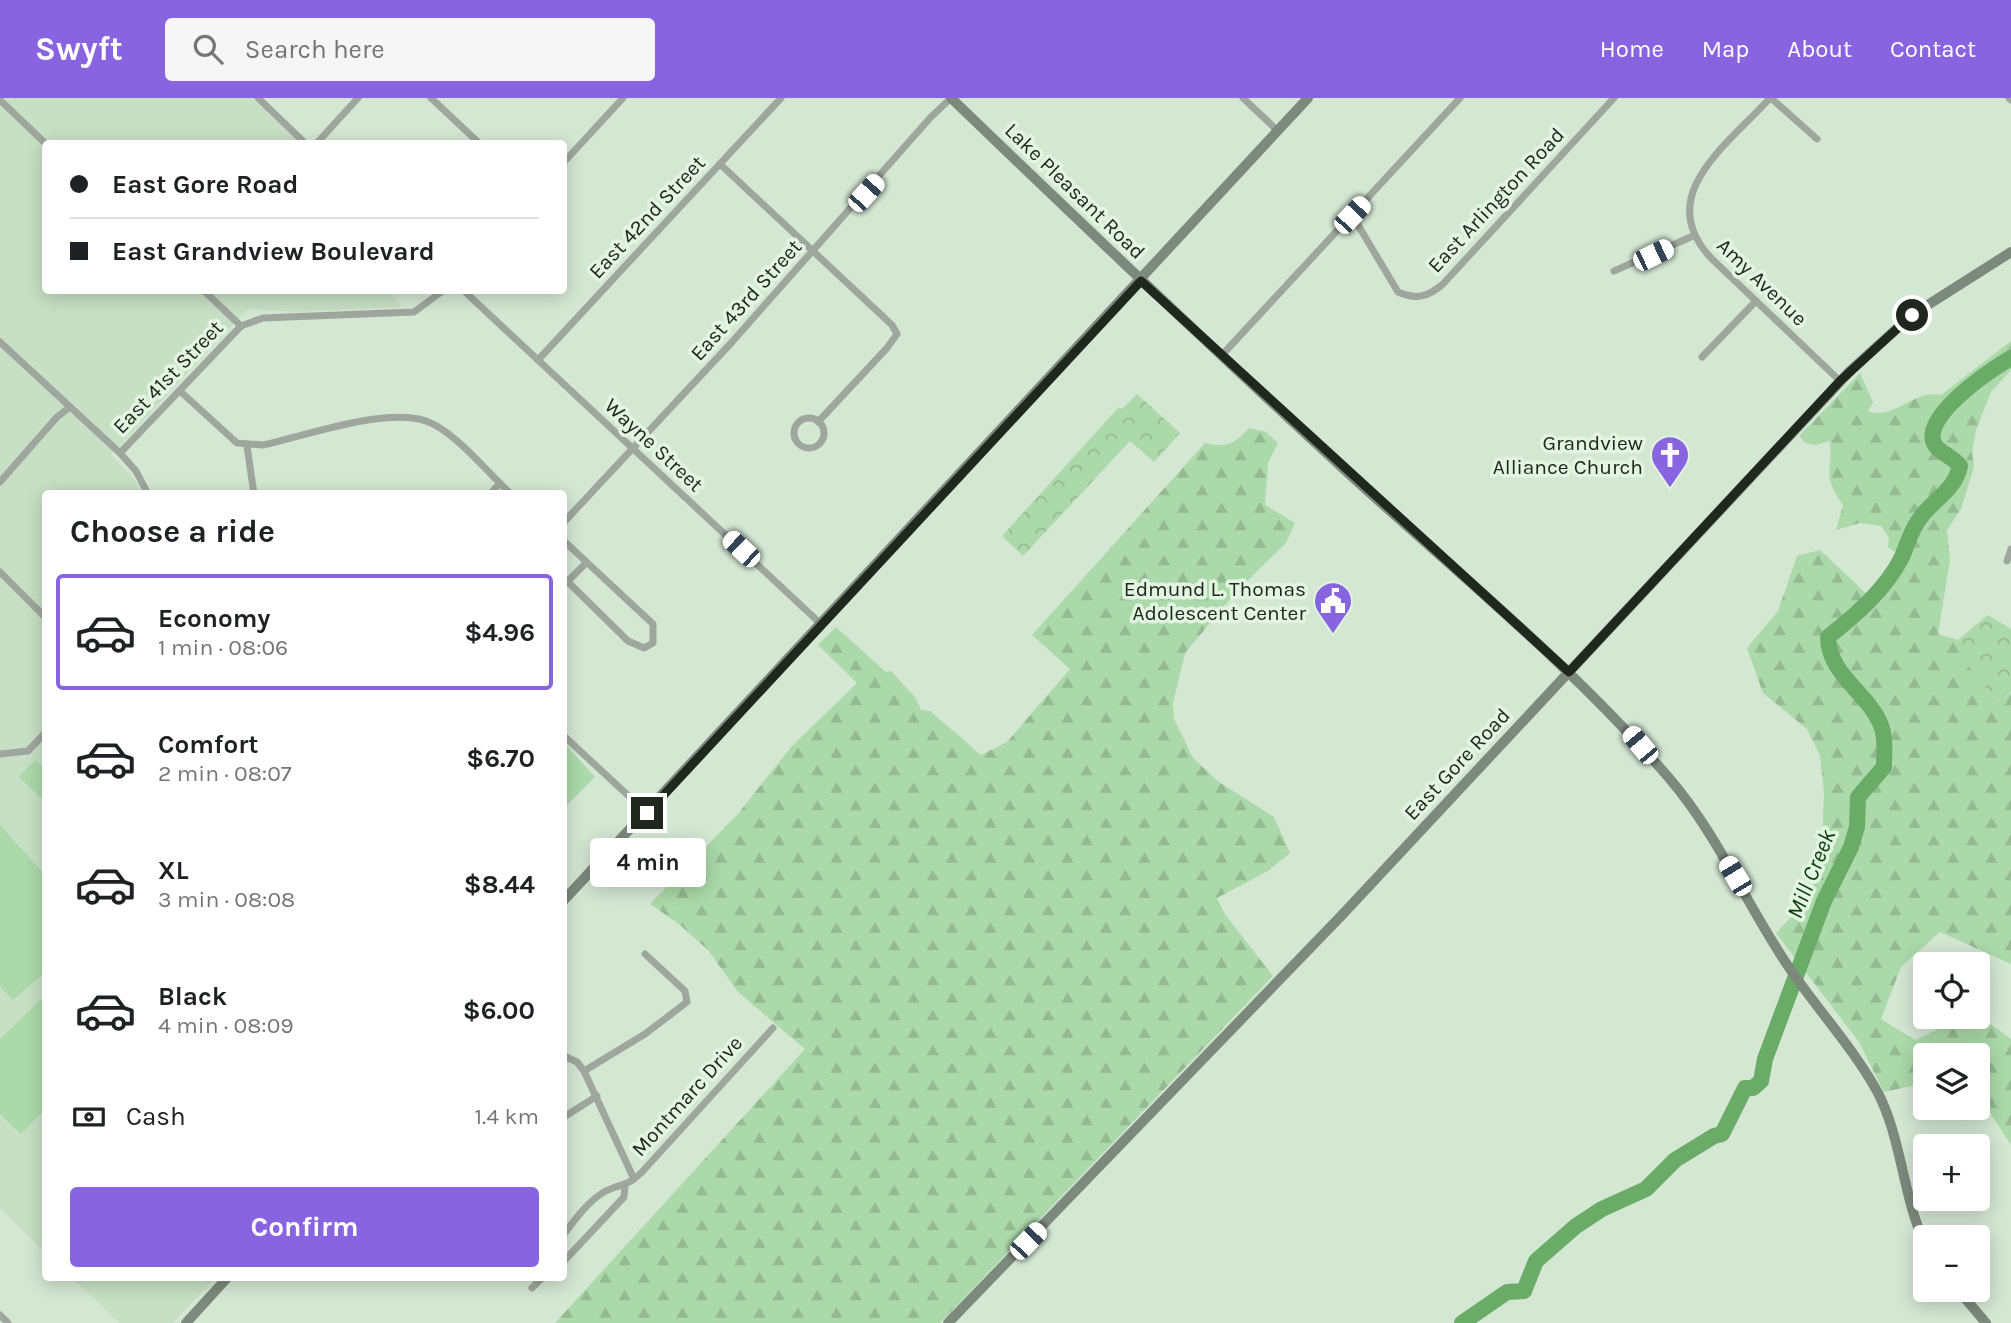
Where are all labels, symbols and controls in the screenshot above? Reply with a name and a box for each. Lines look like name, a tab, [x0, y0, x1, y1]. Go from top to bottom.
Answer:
search box	[165, 18, 655, 81]
text: Swyft	[35, 30, 123, 68]
icon: search	[189, 30, 227, 68]
text: Search here	[245, 34, 385, 65]
text: Home	[1600, 35, 1664, 63]
text: Map	[1702, 35, 1749, 63]
text: About	[1787, 35, 1852, 63]
text: Contact	[1890, 35, 1976, 63]
street label: Lake Pleasant Road	[1000, 118, 1150, 264]
street label: East Arlington Road	[1423, 123, 1569, 277]
street label: East 42nd Street	[584, 151, 710, 283]
text: East Gore Road	[112, 169, 299, 200]
car	[845, 170, 888, 216]
car	[1330, 192, 1375, 238]
street label: Amy Avenue	[1712, 233, 1812, 331]
street label: East 43rd Street	[686, 235, 807, 365]
text: East Grandview Boulevard	[112, 236, 435, 267]
car	[1630, 236, 1677, 274]
route start	[1896, 299, 1928, 331]
street label: East 41st Street	[108, 316, 228, 438]
street label: Wayne Street	[600, 393, 708, 497]
place label: Grandview Alliance Church	[1493, 431, 1643, 479]
church icon: Grandview Alliance Church	[1649, 434, 1691, 489]
text: Choose a ride	[70, 513, 275, 550]
car	[719, 527, 764, 571]
place label: Edmund L. Thomas Adolescent Center	[1124, 577, 1306, 625]
public building icon: Edmund L. Thomas Adolescent Center	[1312, 580, 1354, 635]
icon: car	[74, 601, 137, 664]
text: Economy	[158, 603, 270, 634]
text: $4.96	[464, 617, 535, 648]
text: 1 min · 08:06	[158, 634, 288, 661]
street label: East Gore Road	[1399, 703, 1515, 825]
car	[1619, 722, 1662, 768]
icon: car	[74, 727, 137, 790]
text: Comfort	[158, 729, 259, 760]
text: $6.70	[466, 743, 535, 774]
text: 2 min · 08:07	[158, 760, 292, 787]
route end	[631, 797, 663, 829]
water label: Mill Creek	[1781, 825, 1841, 923]
callout: 4 min	[589, 838, 705, 886]
text: 4 min	[616, 849, 680, 876]
icon: car	[74, 853, 137, 916]
car	[1716, 853, 1755, 899]
text: XL	[158, 855, 189, 886]
text: $8.44	[464, 869, 535, 900]
text: 3 min · 08:08	[158, 886, 295, 913]
map controls	[1913, 952, 1990, 1302]
button: locate	[1913, 952, 1990, 1029]
icon: car	[74, 979, 137, 1042]
text: Black	[158, 981, 227, 1012]
text: $6.00	[463, 995, 535, 1026]
text: 4 min · 08:09	[158, 1012, 294, 1039]
street label: Montmarc Drive	[627, 1031, 747, 1161]
button: layers	[1913, 1043, 1990, 1120]
icon: cash	[70, 1098, 108, 1136]
text: Cash	[126, 1101, 186, 1132]
text: 1.4 km	[475, 1103, 539, 1130]
button: +	[1913, 1134, 1990, 1211]
button: Confirm	[70, 1187, 539, 1267]
car	[1006, 1219, 1051, 1263]
button: −	[1913, 1225, 1990, 1302]

